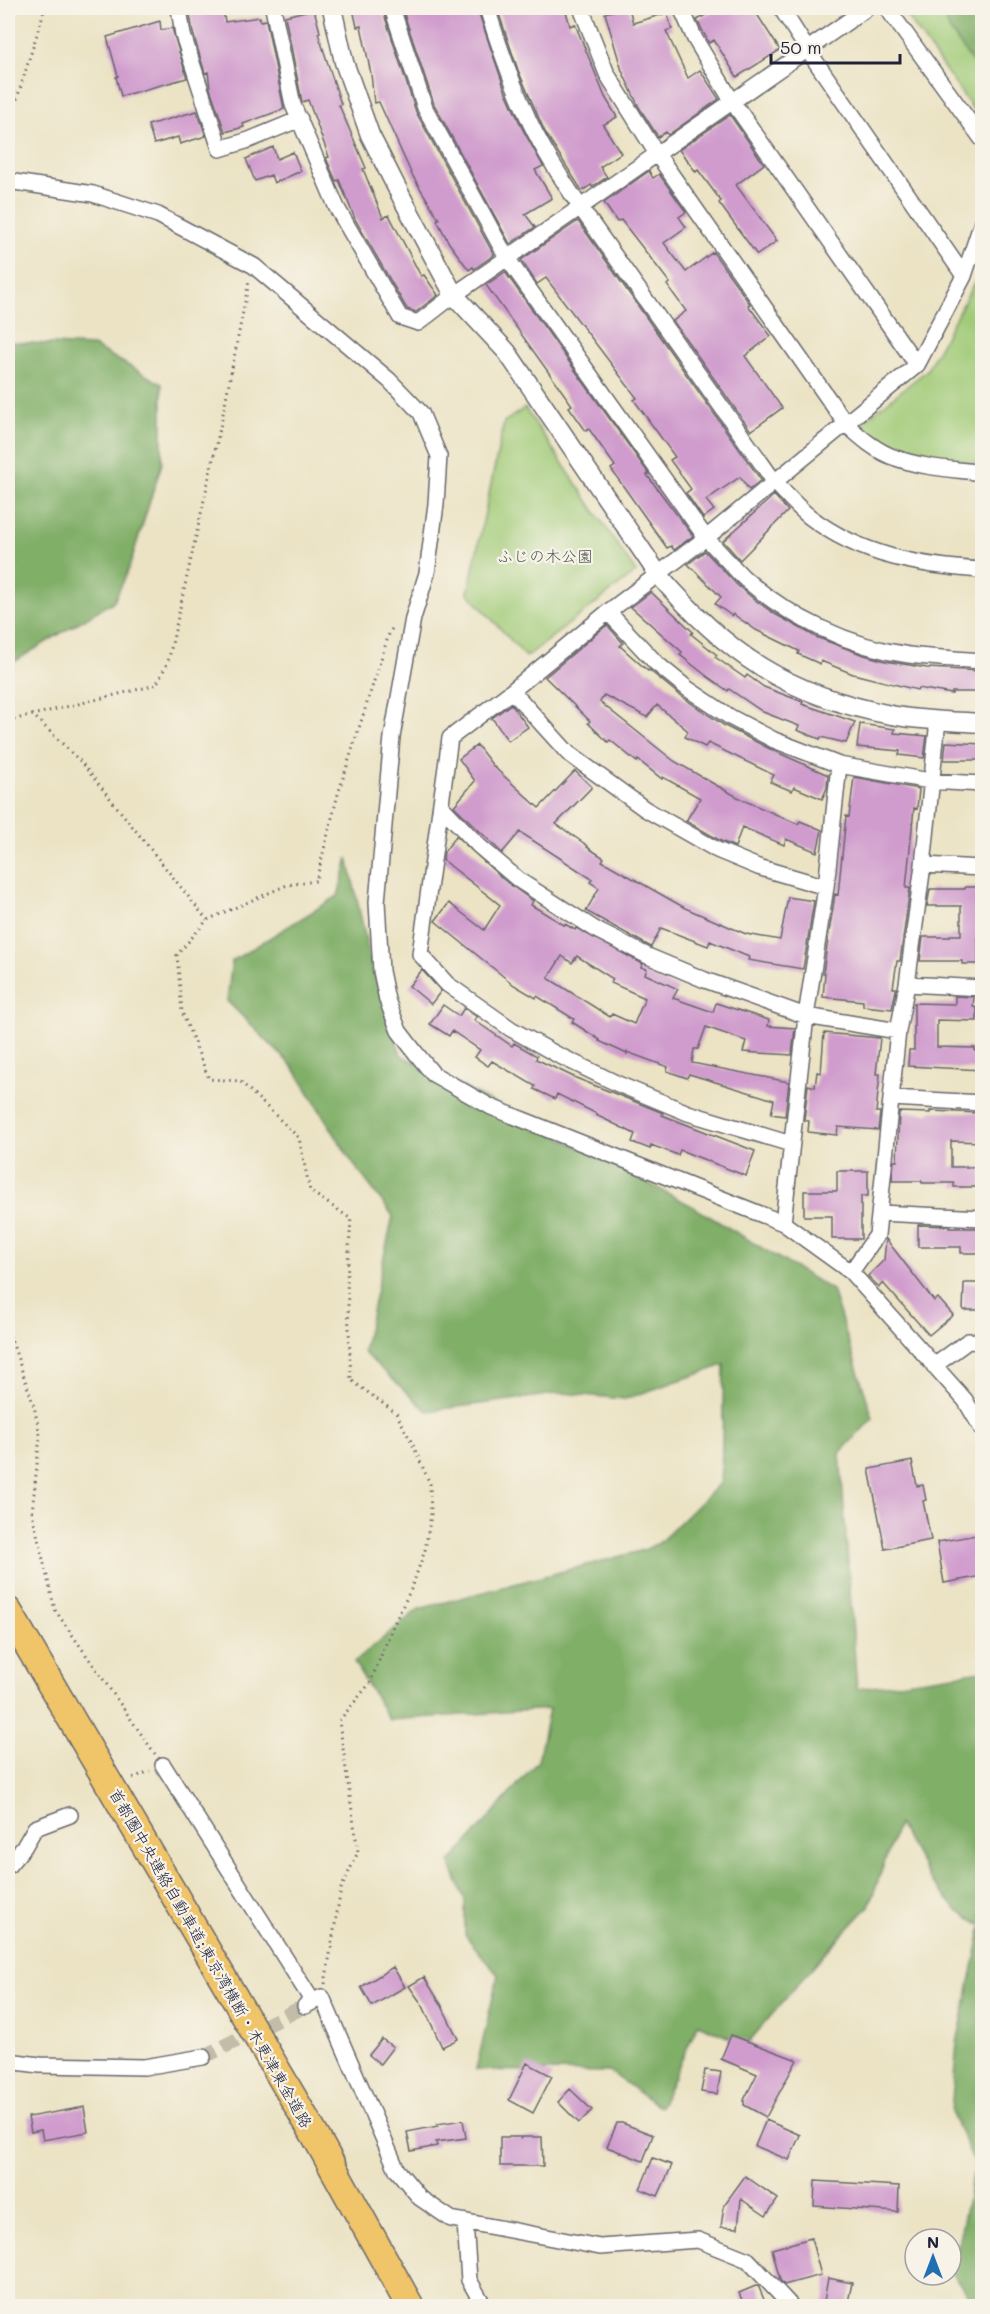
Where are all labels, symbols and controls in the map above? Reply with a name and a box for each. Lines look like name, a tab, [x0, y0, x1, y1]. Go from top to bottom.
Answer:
scale bar	[771, 27, 900, 65]
text: 50 m	[780, 35, 822, 59]
park label: ふじの木公園	[497, 545, 593, 566]
street label: 首都圏中央連絡自動車道;東京湾横断・木更津東金道路	[105, 1784, 318, 2132]
north arrow	[903, 2227, 963, 2287]
text: N	[927, 2231, 939, 2252]

